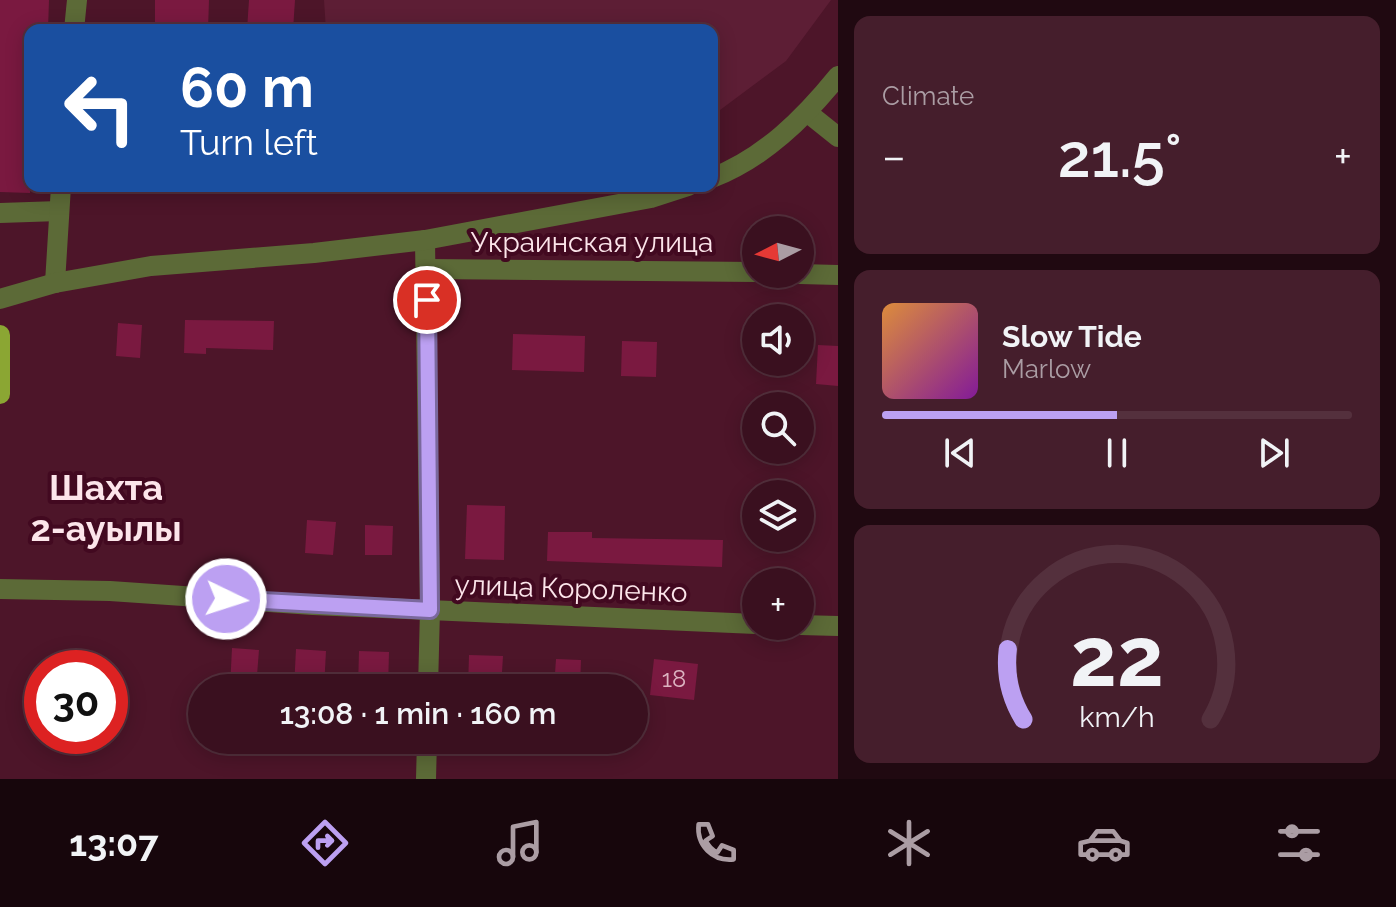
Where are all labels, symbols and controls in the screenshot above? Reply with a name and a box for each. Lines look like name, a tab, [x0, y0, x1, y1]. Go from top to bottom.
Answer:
text: 60 m	[180, 54, 314, 120]
icon: left	[48, 56, 152, 160]
text: Climate	[882, 81, 974, 111]
text: Turn left	[180, 121, 318, 163]
text: 21.5°	[1058, 121, 1182, 191]
text: −	[882, 131, 906, 182]
text: +	[1334, 131, 1352, 182]
north arrow	[742, 216, 814, 288]
map controls	[742, 216, 814, 640]
street label: Украинская улица	[471, 226, 713, 259]
pin	[393, 266, 461, 334]
icon: arrive	[405, 278, 449, 322]
button: sound	[742, 304, 814, 376]
text: Slow Tide	[1002, 319, 1142, 354]
text: Marlow	[1002, 354, 1091, 384]
button: search	[742, 392, 814, 464]
icon: previous	[938, 431, 982, 475]
icon: pause	[1095, 431, 1139, 475]
icon: next	[1252, 431, 1296, 475]
district label: Шахта 2-ауылы	[30, 466, 182, 549]
button: layers	[742, 480, 814, 552]
position arrow	[184, 557, 268, 641]
street label: улица Короленко	[454, 568, 688, 609]
button: +	[742, 568, 814, 640]
text: 22	[1070, 607, 1164, 704]
speed limit sign: 30	[24, 650, 128, 754]
house number: 18	[662, 664, 686, 693]
text: 13:08 · 1 min · 160 m	[280, 696, 556, 731]
text: km/h	[1079, 700, 1155, 734]
icon: directions	[297, 815, 353, 871]
icon: music	[492, 815, 548, 871]
icon: phone	[687, 815, 743, 871]
icon: climate	[881, 815, 937, 871]
icon: car	[1076, 815, 1132, 871]
icon: filters	[1271, 815, 1327, 871]
text: 13:07	[69, 822, 158, 864]

